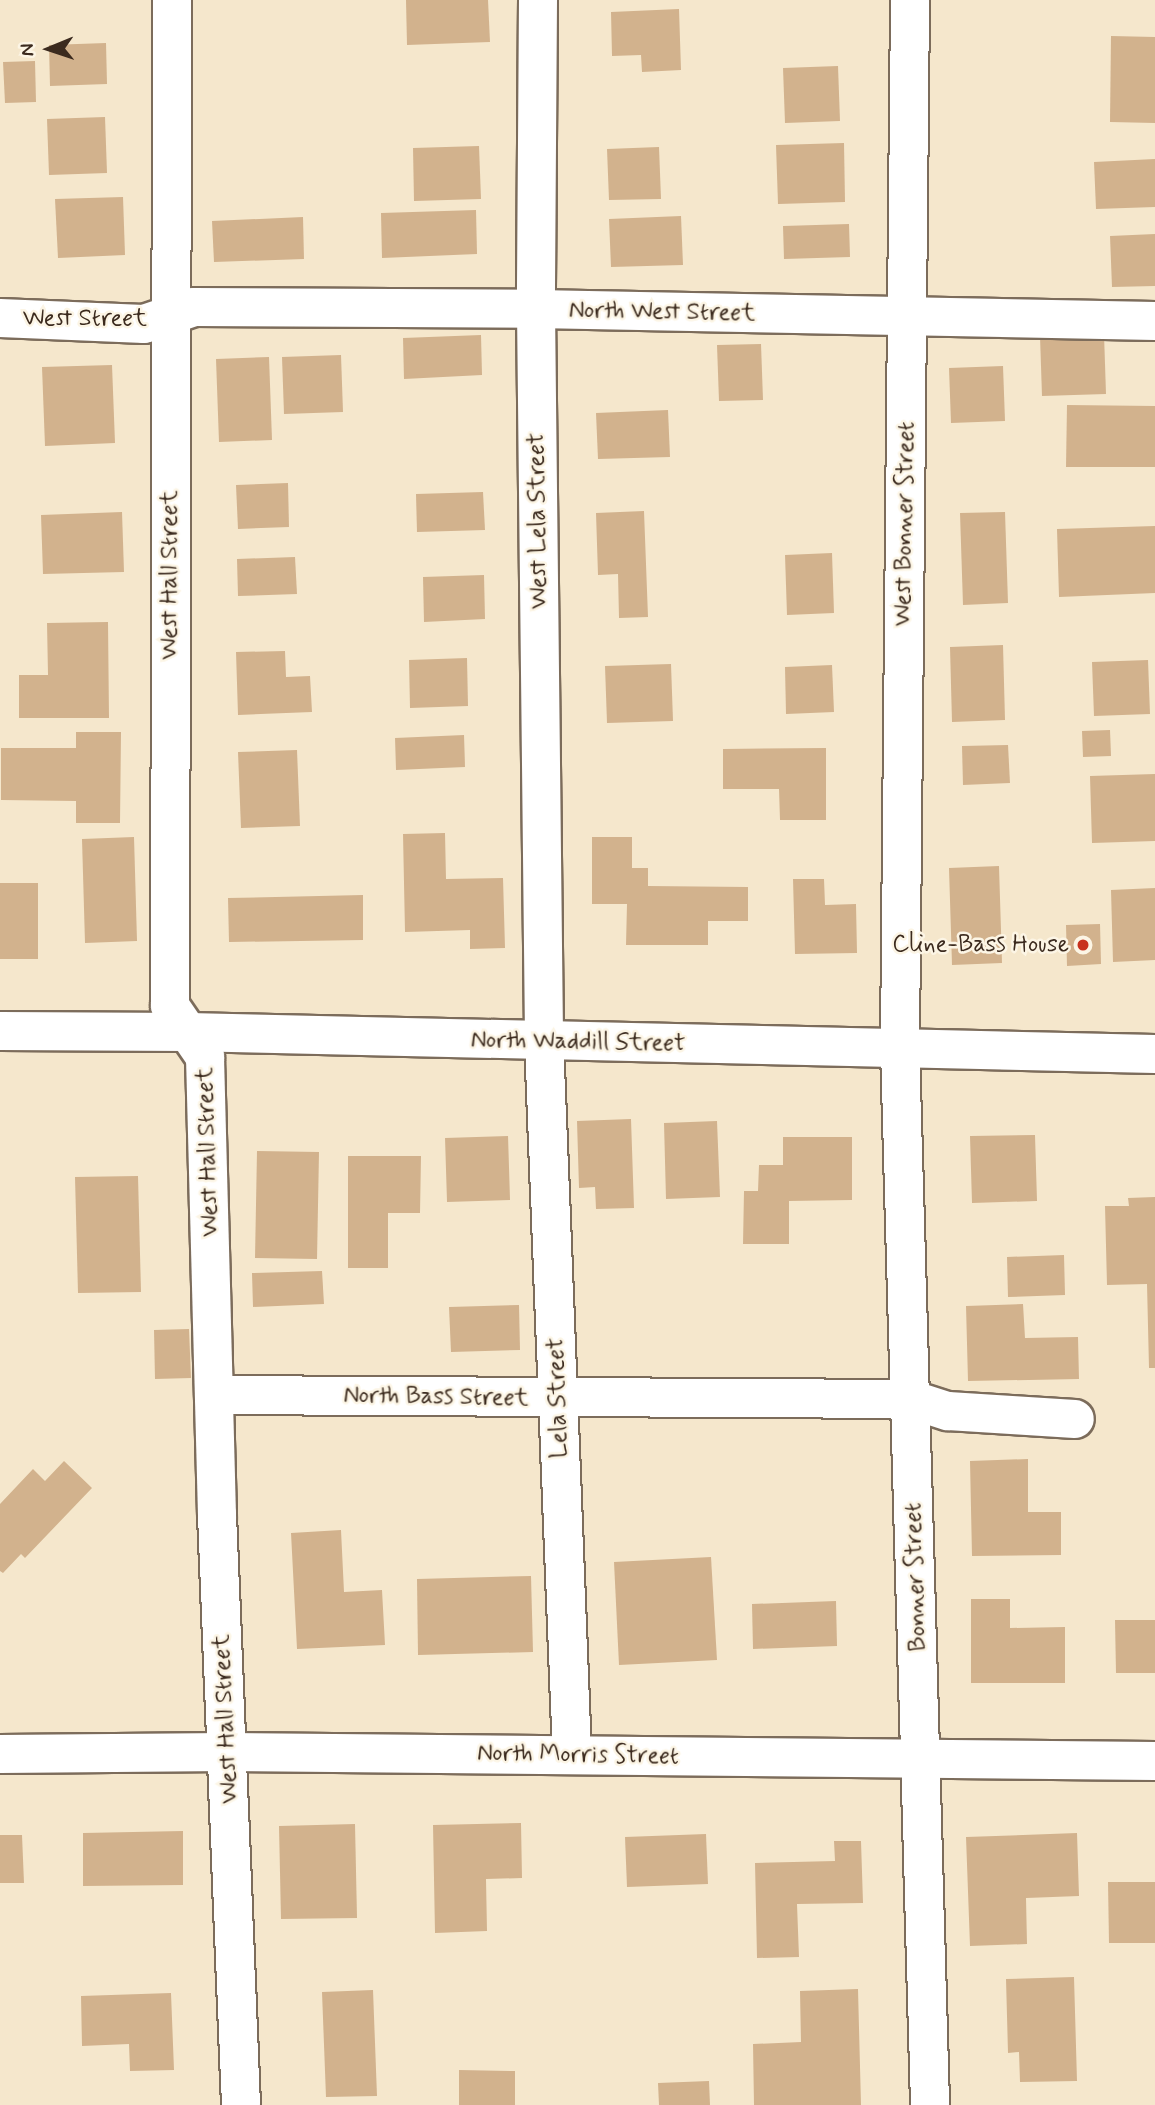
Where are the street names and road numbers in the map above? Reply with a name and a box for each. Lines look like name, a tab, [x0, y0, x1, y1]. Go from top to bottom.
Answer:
street label: North West Street	[568, 296, 756, 328]
street label: West Street	[23, 305, 147, 333]
street label: West Bonner Street	[889, 419, 921, 629]
street label: West Lela Street	[522, 433, 554, 609]
street label: West Hall Street	[156, 490, 184, 660]
street label: North Waddill Street	[471, 1026, 685, 1058]
street label: West Hall Street	[191, 1067, 225, 1237]
street label: Lela Street	[542, 1338, 574, 1458]
street label: North Bass Street	[343, 1381, 529, 1413]
street label: Bonner Street	[899, 1500, 933, 1654]
street label: West Hall Street	[207, 1634, 245, 1804]
street label: North Morris Street	[475, 1739, 681, 1771]

